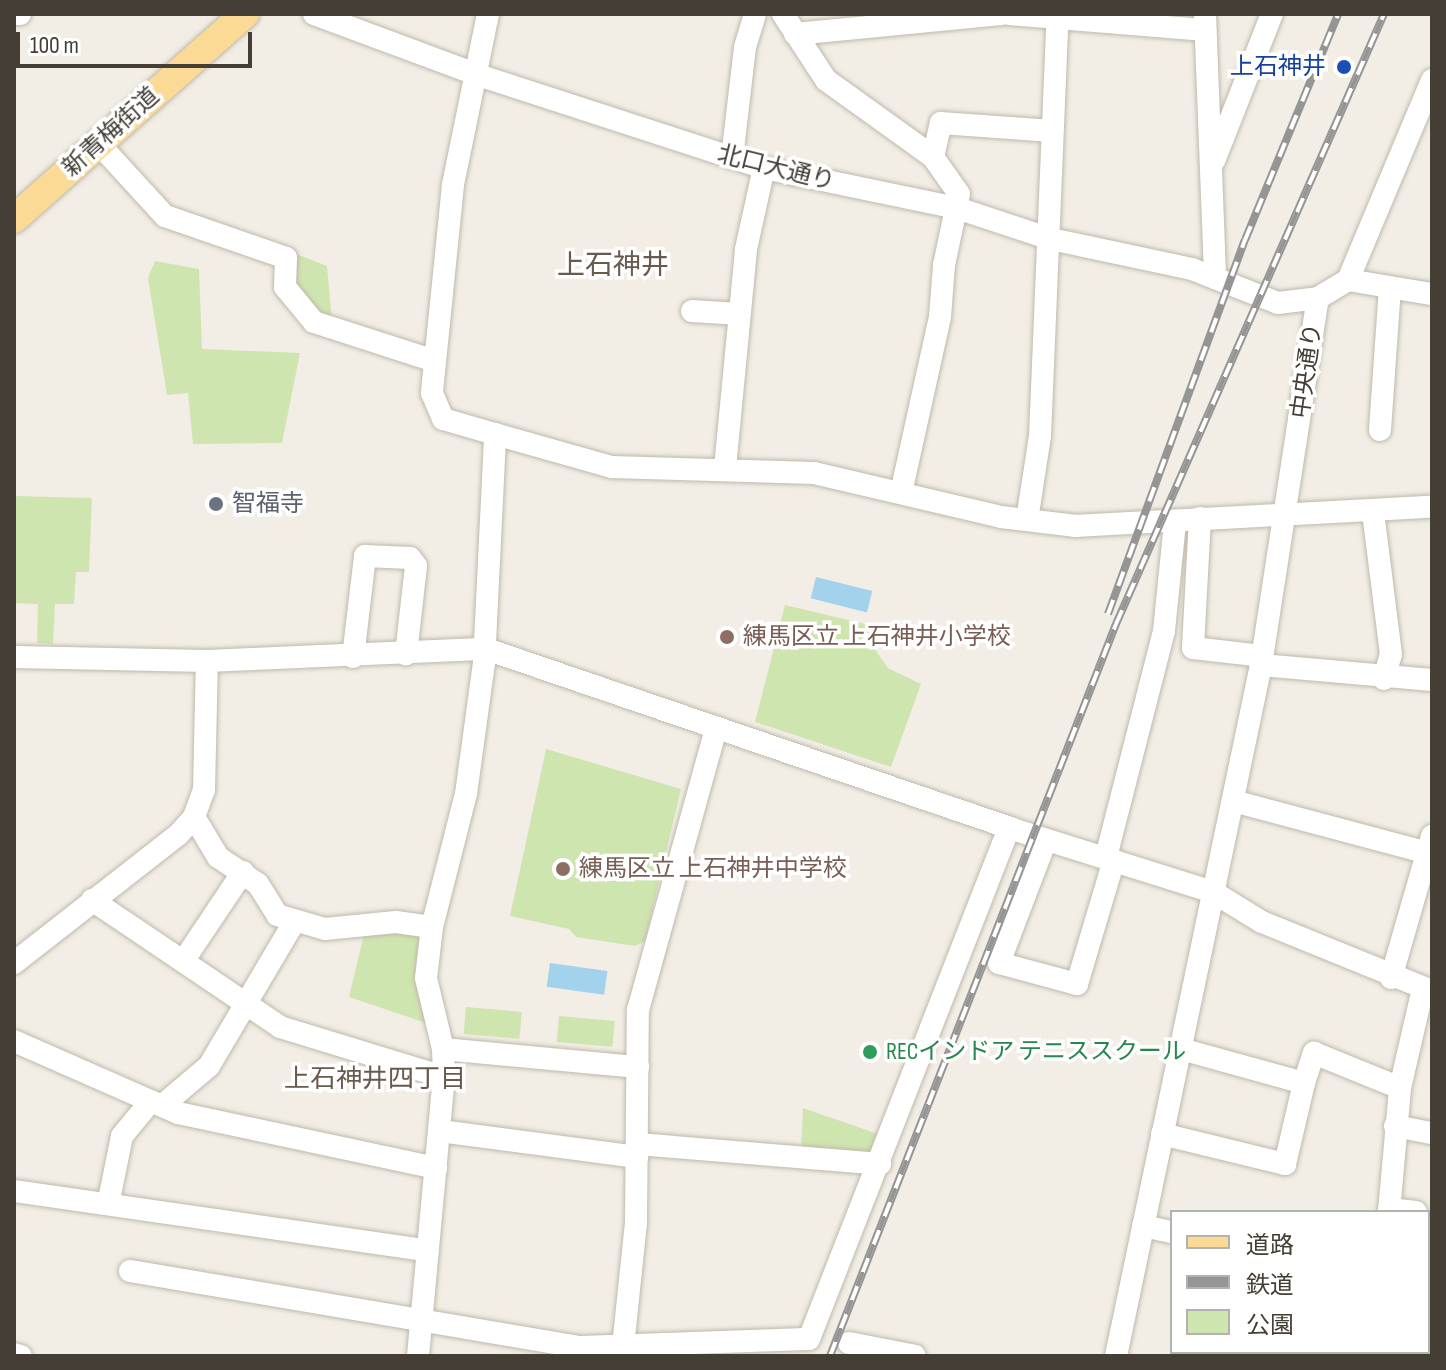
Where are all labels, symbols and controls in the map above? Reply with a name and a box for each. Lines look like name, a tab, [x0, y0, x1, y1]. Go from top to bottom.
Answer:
scale bar	[20, 16, 256, 66]
text: 100 m	[30, 31, 79, 60]
place label: 上石神井	[1230, 53, 1326, 81]
marker: 上石神井	[1333, 56, 1355, 78]
street label: 新青梅街道	[57, 81, 165, 183]
street label: 北口大通り	[714, 140, 838, 196]
district label: 上石神井	[557, 249, 669, 283]
street label: 中央通り	[1286, 321, 1328, 421]
place label: 智福寺	[232, 490, 304, 518]
marker: 智福寺	[207, 495, 225, 513]
place label: 練馬区立 上石神井小学校	[743, 623, 1011, 651]
marker: 練馬区立 上石神井小学校	[718, 628, 736, 646]
place label: 練馬区立 上石神井中学校	[579, 855, 847, 883]
marker: 練馬区立 上石神井中学校	[554, 860, 572, 878]
place label: RECインドア テニススクール	[886, 1038, 1186, 1066]
marker: RECインドア テニススクール	[861, 1043, 879, 1061]
district label: 上石神井四丁目	[284, 1064, 466, 1096]
legend	[1170, 1210, 1430, 1354]
text: 道路	[1246, 1231, 1294, 1260]
text: 鉄道	[1246, 1271, 1294, 1300]
text: 公園	[1246, 1311, 1294, 1340]

